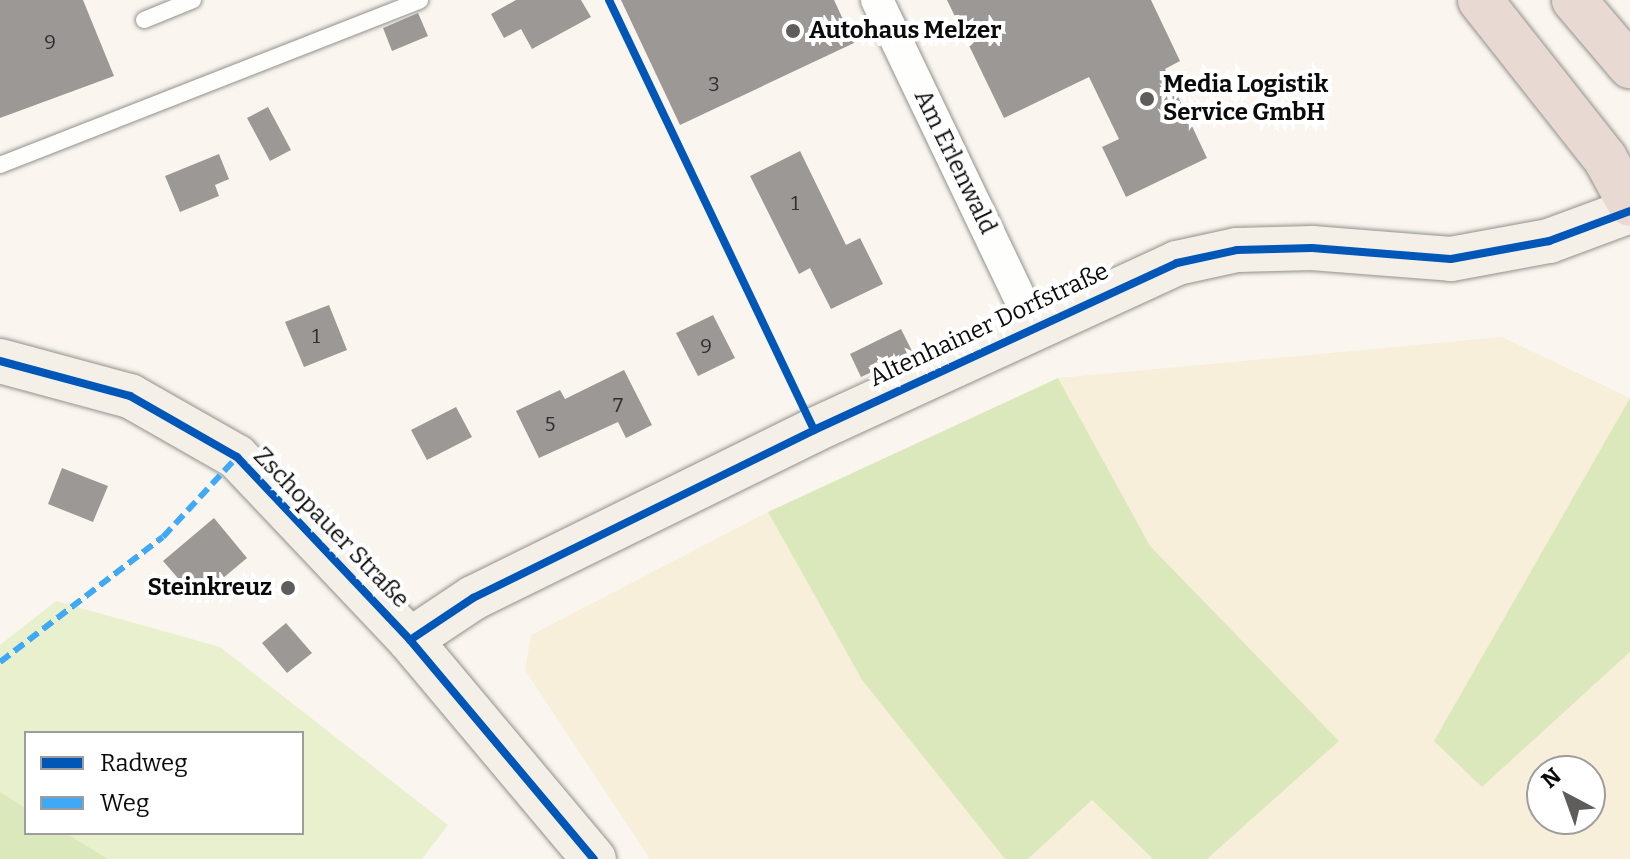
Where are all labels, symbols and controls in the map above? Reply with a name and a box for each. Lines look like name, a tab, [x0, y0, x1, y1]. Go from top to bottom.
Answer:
place label: Autohaus Melzer	[809, 17, 1002, 45]
marker: Autohaus Melzer	[784, 22, 802, 40]
house number: 9	[44, 30, 56, 54]
place label: Media Logistik Service GmbH	[1163, 71, 1328, 127]
house number: 3	[708, 72, 720, 96]
street label: Am Erlenwald	[908, 85, 1002, 239]
marker: Media Logistik Service GmbH	[1138, 90, 1156, 108]
house number: 1	[791, 191, 799, 215]
street label: Altenhainer Dorfstraße	[865, 257, 1113, 393]
house number: 1	[312, 324, 320, 348]
house number: 9	[700, 334, 712, 358]
house number: 7	[613, 393, 623, 417]
house number: 5	[545, 412, 555, 436]
street label: Zschopauer Straße	[247, 442, 415, 614]
place label: Steinkreuz	[147, 574, 272, 602]
marker: Steinkreuz	[279, 579, 297, 597]
legend	[24, 731, 304, 835]
text: Radweg	[100, 749, 188, 777]
north arrow	[1526, 755, 1606, 835]
text: N	[1536, 762, 1566, 794]
text: Weg	[100, 789, 149, 817]

